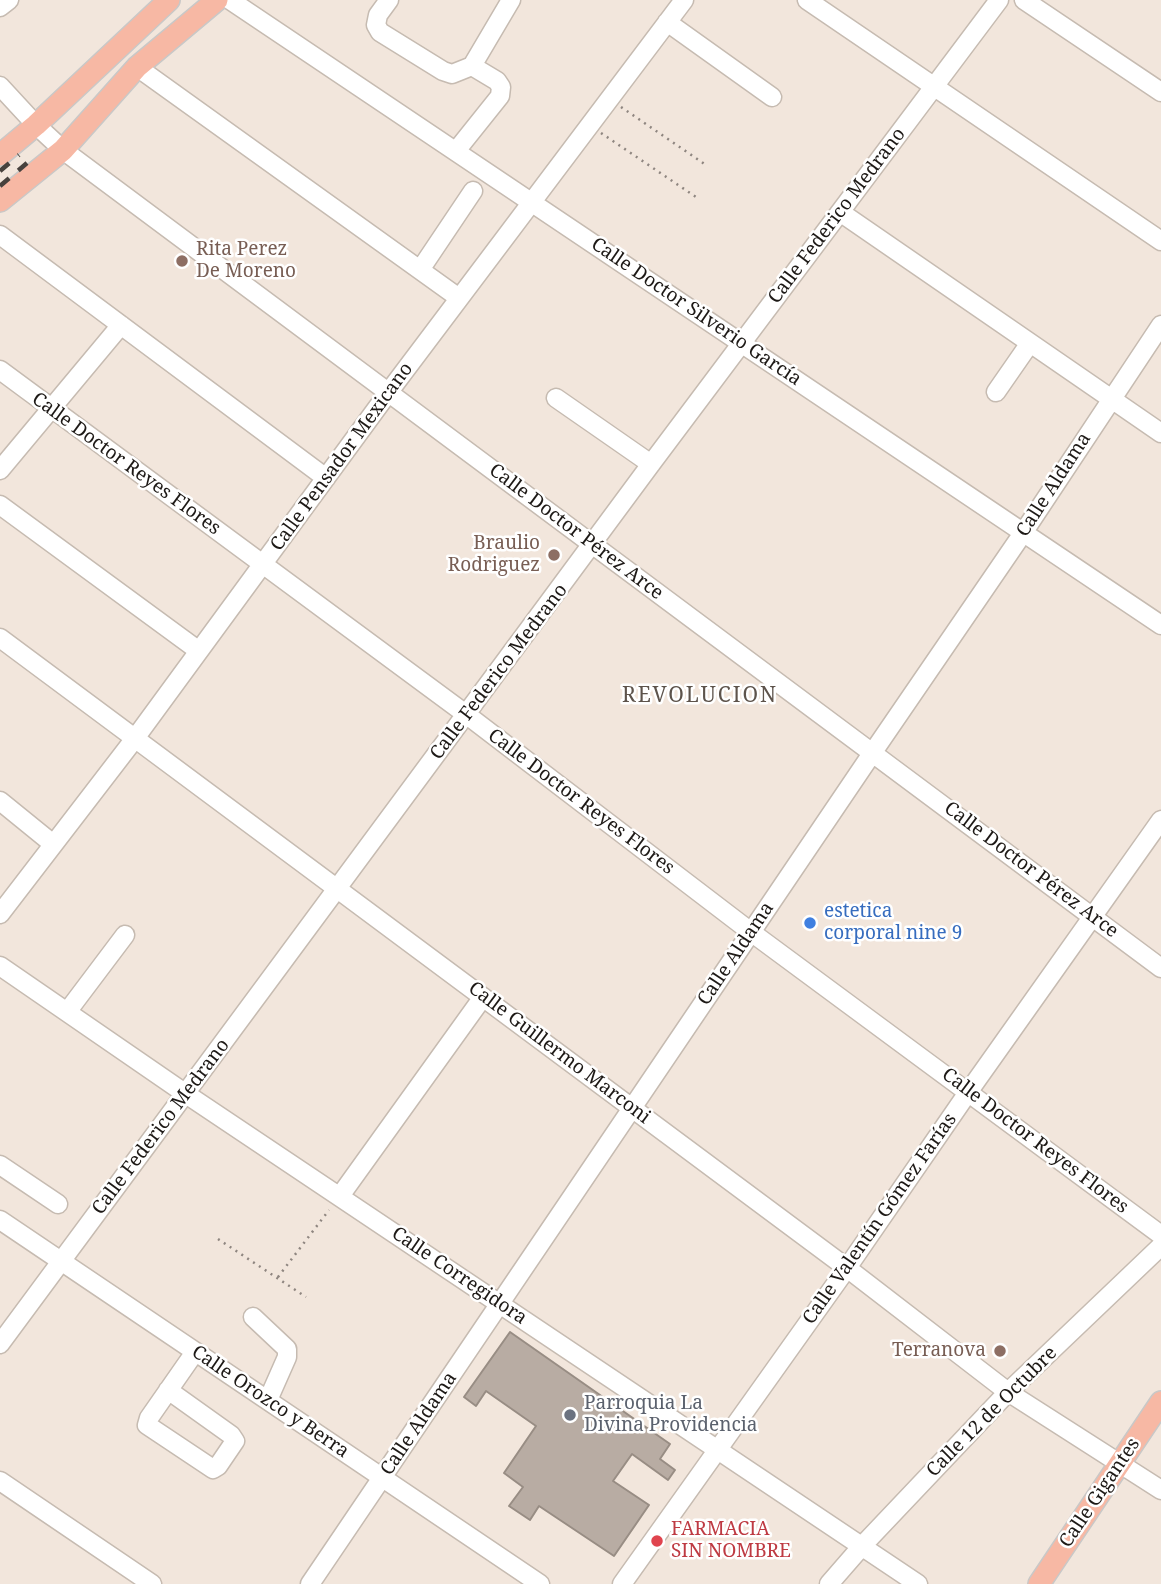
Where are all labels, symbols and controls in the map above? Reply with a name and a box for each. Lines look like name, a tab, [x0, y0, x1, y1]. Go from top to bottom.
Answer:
street label: Calle Federico Medrano	[763, 124, 911, 308]
street label: Calle Doctor Silverio García	[587, 233, 805, 391]
place label: Rita Perez De Moreno	[196, 239, 296, 283]
marker: Rita Perez De Moreno	[174, 253, 190, 269]
street label: Calle Pensador Mexicano	[266, 358, 418, 556]
street label: Calle Doctor Reyes Flores	[27, 388, 225, 540]
street label: Calle Aldama	[1012, 429, 1096, 541]
street label: Calle Doctor Pérez Arce	[484, 459, 668, 605]
place label: Braulio Rodriguez	[448, 533, 540, 577]
marker: Braulio Rodriguez	[546, 547, 562, 563]
street label: Calle Federico Medrano	[425, 580, 573, 764]
district label: REVOLUCION	[623, 683, 777, 709]
street label: Calle Doctor Reyes Flores	[483, 724, 679, 880]
street label: Calle Doctor Pérez Arce	[939, 797, 1123, 943]
street label: Calle Aldama	[693, 898, 779, 1010]
place label: estetica corporal nine 9	[824, 901, 962, 945]
marker: estetica corporal nine 9	[802, 915, 818, 931]
street label: Calle Guillermo Marconi	[464, 977, 654, 1129]
street label: Calle Federico Medrano	[87, 1035, 235, 1219]
street label: Calle Doctor Reyes Flores	[937, 1063, 1133, 1219]
street label: Calle Valentín Gómez Farías	[798, 1109, 962, 1329]
street label: Calle Corregidora	[387, 1222, 531, 1330]
place label: Terranova	[892, 1340, 986, 1362]
street label: Calle Orozco y Berra	[187, 1341, 353, 1463]
street label: Calle 12 de Octubre	[922, 1342, 1062, 1482]
marker: Terranova	[992, 1343, 1008, 1359]
street label: Calle Aldama	[376, 1368, 462, 1480]
place label: Parroquia La Divina Providencia	[584, 1393, 758, 1437]
marker: Parroquia La Divina Providencia	[562, 1407, 578, 1423]
street label: Calle Gigantes	[1055, 1434, 1145, 1552]
place label: FARMACIA SIN NOMBRE	[671, 1519, 791, 1563]
marker: FARMACIA SIN NOMBRE	[649, 1533, 665, 1549]

